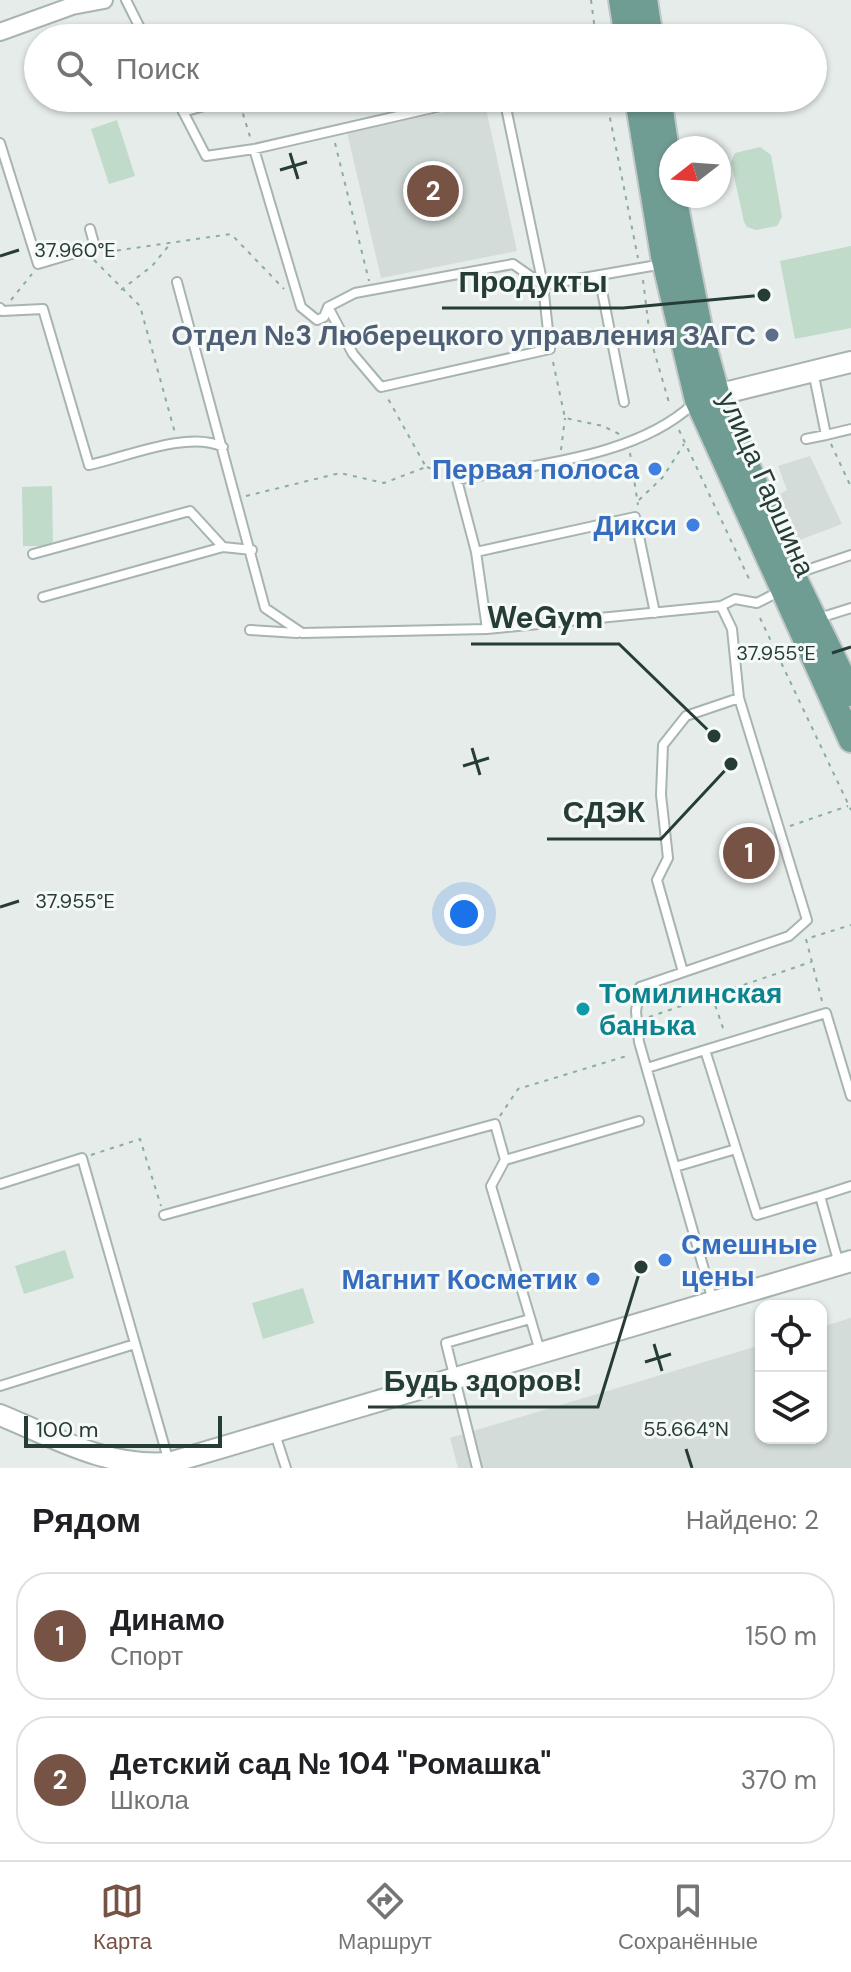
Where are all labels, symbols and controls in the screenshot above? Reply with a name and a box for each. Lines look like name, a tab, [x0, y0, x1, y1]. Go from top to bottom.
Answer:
search box	[24, 24, 827, 112]
icon: search	[52, 46, 96, 90]
text: Поиск	[116, 49, 199, 88]
north arrow	[659, 136, 731, 208]
pin: 2	[407, 161, 459, 221]
text: 37.960°E	[34, 237, 116, 263]
callout: Продукты	[442, 254, 623, 308]
text: Продукты	[458, 262, 608, 301]
place label: Отдел №3 Люберецкого управления ЗАГС	[171, 317, 756, 354]
marker: Отдел №3 Люберецкого управления ЗАГС	[763, 326, 781, 344]
street label: улица Гаршина	[709, 386, 824, 583]
place label: Первая полоса	[432, 451, 639, 488]
marker: Первая полоса	[646, 460, 664, 478]
place label: Дикси	[593, 507, 677, 544]
marker: Дикси	[684, 516, 702, 534]
callout: WeGym	[471, 590, 619, 644]
text: WeGym	[487, 598, 603, 637]
text: 37.955°E	[736, 640, 816, 666]
callout: СДЭК	[547, 785, 661, 839]
text: СДЭК	[563, 792, 646, 831]
pin: 1	[723, 823, 775, 883]
text: 37.955°E	[35, 888, 115, 914]
your location	[444, 894, 484, 934]
place label: Томилинская банька	[599, 975, 782, 1044]
marker: Томилинская банька	[574, 1000, 592, 1018]
place label: Смешные цены	[681, 1226, 817, 1295]
marker: Смешные цены	[656, 1251, 674, 1269]
place label: Магнит Косметик	[341, 1261, 578, 1298]
marker: Магнит Косметик	[584, 1270, 602, 1288]
map controls	[755, 1300, 827, 1444]
button: locate	[755, 1300, 827, 1372]
callout: Будь здоров!	[368, 1353, 598, 1407]
text: Будь здоров!	[384, 1361, 582, 1400]
button: layers	[755, 1372, 827, 1444]
scale bar	[24, 1412, 222, 1448]
text: 100 m	[36, 1415, 98, 1444]
text: 55.664°N	[643, 1416, 729, 1442]
text: Рядом	[32, 1498, 141, 1543]
text: Найдено: 2	[686, 1503, 819, 1537]
text: Динамо	[110, 1600, 225, 1639]
text: 1	[55, 1619, 65, 1653]
text: 150 m	[745, 1619, 817, 1653]
text: Спорт	[110, 1639, 183, 1673]
text: Детский сад № 104 "Ромашка"	[110, 1744, 551, 1783]
text: 2	[52, 1763, 68, 1797]
text: 370 m	[741, 1763, 817, 1797]
text: Школа	[110, 1783, 189, 1817]
tab: Карта	[93, 1879, 152, 1956]
tab: Маршрут	[338, 1879, 432, 1956]
tab: Сохранённые	[618, 1879, 758, 1956]

